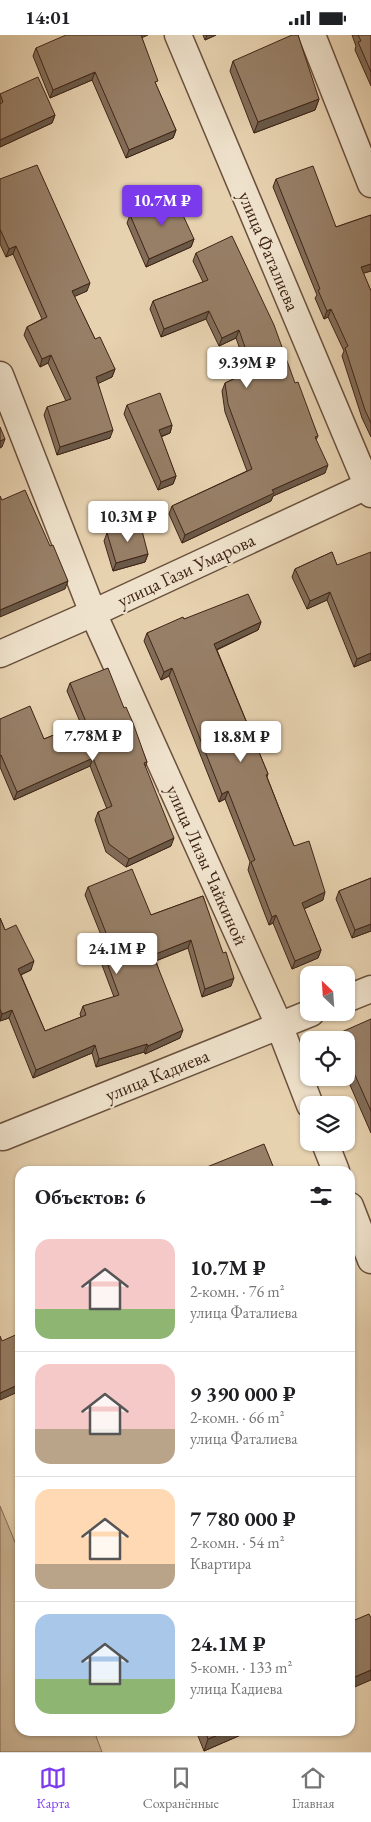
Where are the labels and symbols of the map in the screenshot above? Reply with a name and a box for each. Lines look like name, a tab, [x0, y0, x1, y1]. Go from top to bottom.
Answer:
pin: 10.7M ₽	[116, 185, 208, 227]
street label: улица Фаталиева	[233, 187, 306, 315]
pin: 9.39M ₽	[201, 347, 293, 389]
pin: 10.3M ₽	[82, 501, 174, 543]
street label: улица Гази Умарова	[113, 527, 259, 613]
pin: 7.78M ₽	[47, 719, 139, 762]
pin: 18.8M ₽	[195, 721, 287, 763]
street label: улица Лизы Чайкиной	[160, 781, 254, 949]
pin: 24.1M ₽	[71, 933, 163, 975]
north arrow	[300, 966, 355, 1021]
street label: улица Кадиева	[101, 1043, 213, 1107]

